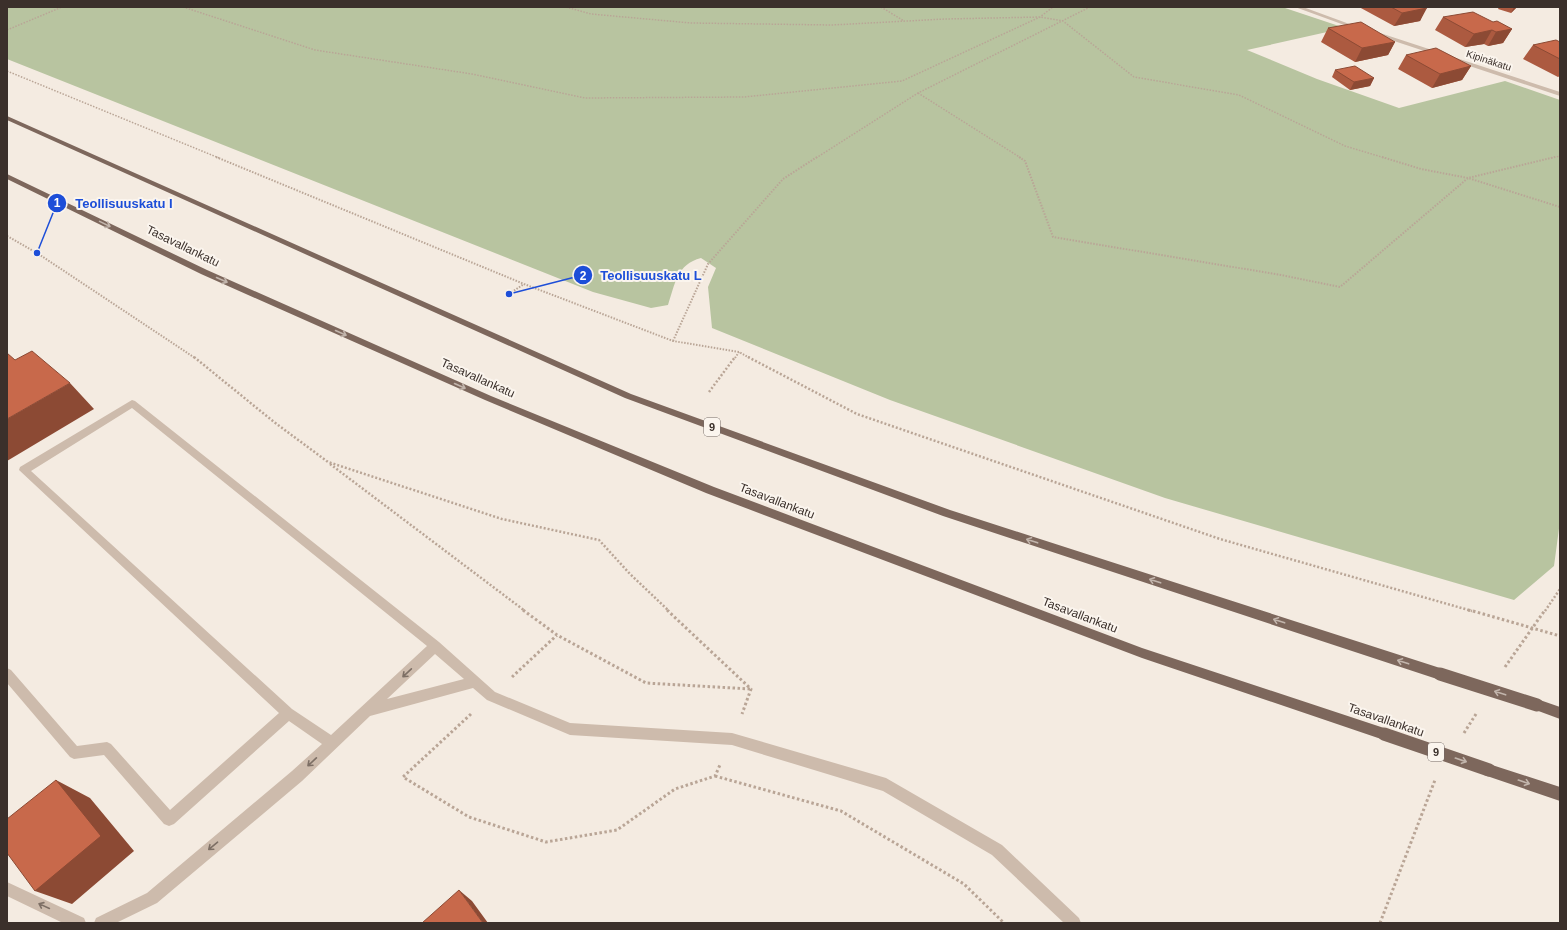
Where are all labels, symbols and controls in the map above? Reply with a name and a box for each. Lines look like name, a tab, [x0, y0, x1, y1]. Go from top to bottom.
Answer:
street label: Kipinäkatu	[1465, 48, 1513, 73]
callout: Teollisuuskatu I	[47, 191, 181, 216]
text: 1	[54, 196, 61, 210]
text: Teollisuuskatu I	[75, 196, 173, 211]
one-way arrow	[99, 221, 111, 228]
street label: Tasavallankatu	[144, 222, 222, 270]
callout: Teollisuuskatu L	[573, 263, 710, 288]
text: Teollisuuskatu L	[600, 268, 702, 283]
text: 2	[580, 269, 587, 283]
one-way arrow	[216, 277, 228, 284]
one-way arrow	[335, 330, 347, 337]
street label: Tasavallankatu	[439, 355, 517, 401]
one-way arrow	[453, 383, 465, 390]
road number: 9	[704, 418, 720, 436]
street label: Tasavallankatu	[737, 480, 817, 522]
one-way arrow	[1025, 537, 1038, 544]
one-way arrow	[1149, 577, 1162, 584]
street label: Tasavallankatu	[1040, 594, 1120, 636]
one-way arrow	[1273, 617, 1285, 625]
one-way arrow	[1397, 657, 1409, 665]
one-way arrow	[402, 668, 412, 678]
one-way arrow	[1494, 689, 1507, 696]
street label: Tasavallankatu	[1346, 700, 1426, 740]
road number: 9	[1428, 743, 1444, 761]
one-way arrow	[306, 757, 317, 766]
one-way arrow	[1454, 757, 1466, 765]
one-way arrow	[1518, 778, 1530, 786]
one-way arrow	[208, 842, 218, 851]
one-way arrow	[38, 902, 50, 909]

